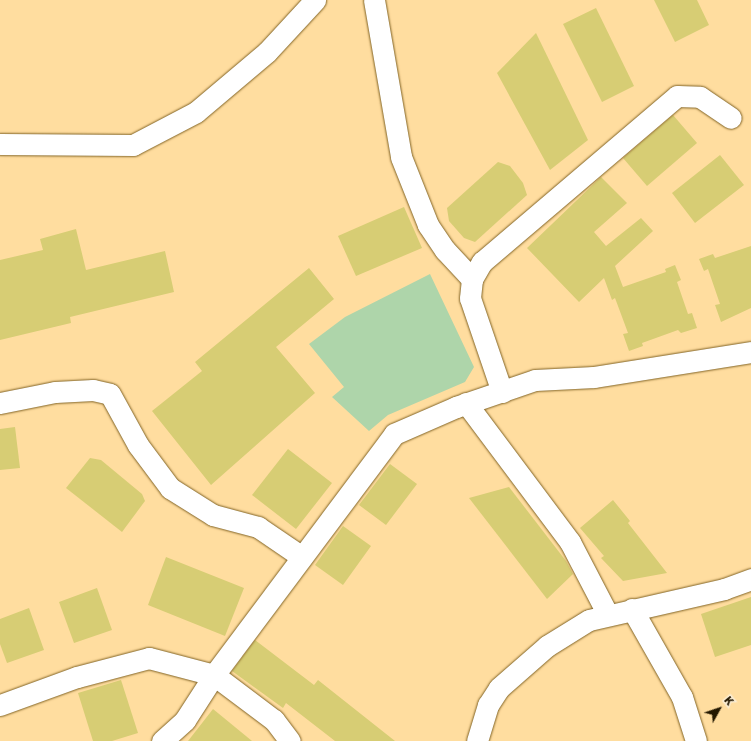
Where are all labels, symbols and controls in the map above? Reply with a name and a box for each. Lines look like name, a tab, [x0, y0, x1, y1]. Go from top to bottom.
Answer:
north arrow	[699, 689, 739, 729]
text: K	[721, 694, 736, 708]

